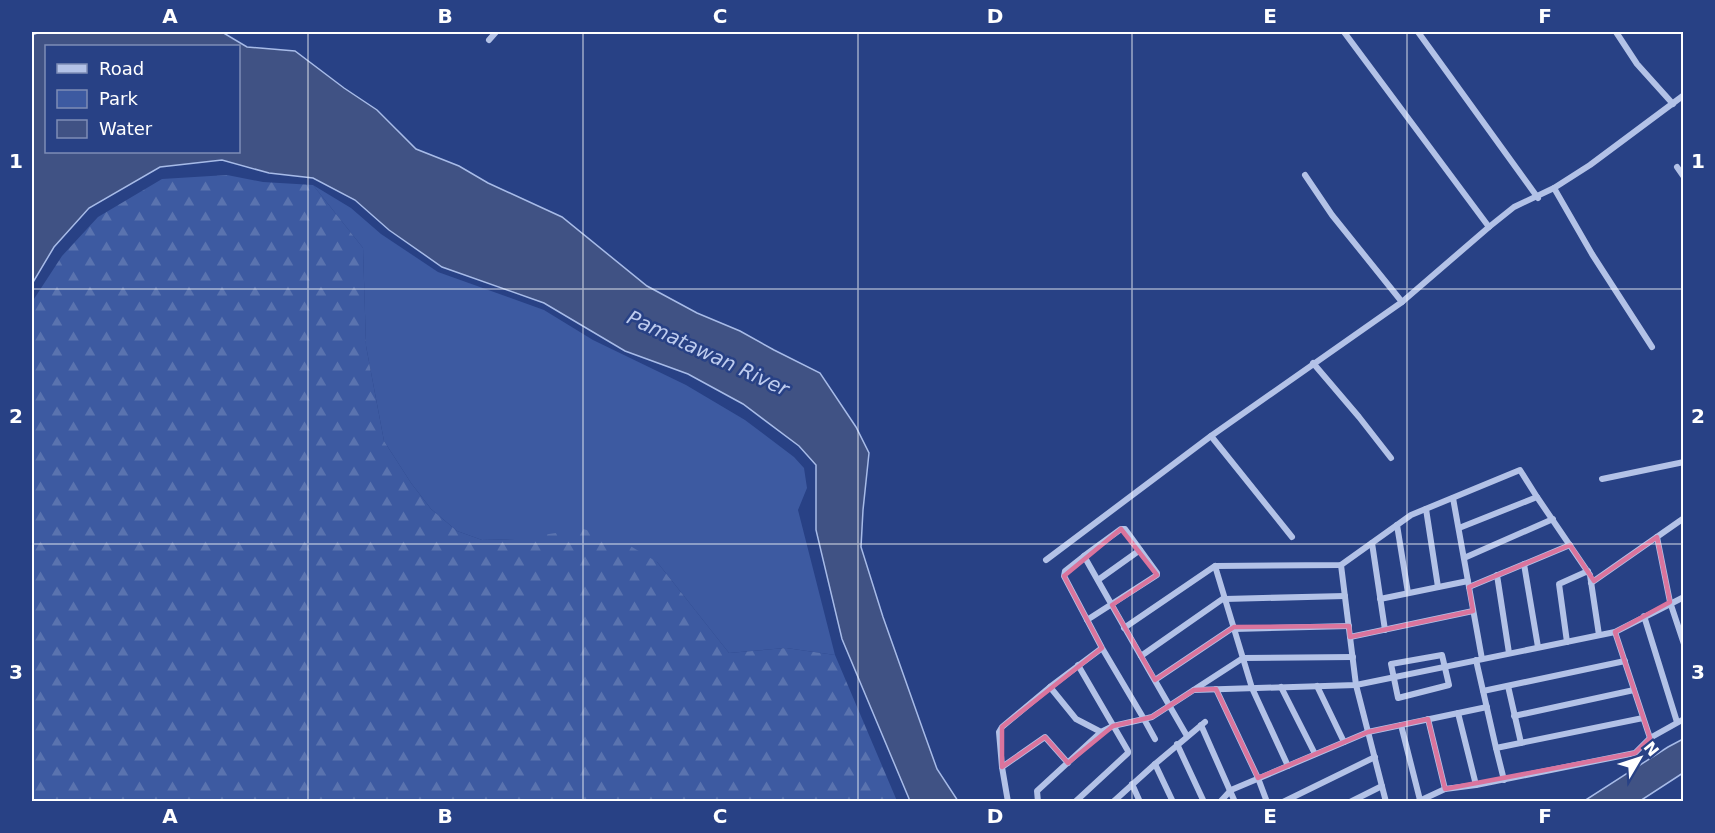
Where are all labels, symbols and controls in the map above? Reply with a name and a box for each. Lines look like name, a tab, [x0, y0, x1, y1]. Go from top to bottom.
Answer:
text: A	[162, 4, 178, 28]
text: B	[437, 4, 453, 28]
text: C	[713, 4, 727, 28]
text: D	[987, 4, 1003, 28]
text: E	[1263, 4, 1277, 28]
text: F	[1538, 4, 1552, 28]
legend	[45, 45, 240, 153]
text: Road	[99, 58, 144, 79]
text: Park	[99, 88, 138, 109]
text: Water	[99, 118, 153, 139]
text: 1	[9, 149, 23, 173]
text: 1	[1691, 149, 1705, 173]
water label: Pamatawan River	[623, 305, 794, 402]
text: 2	[9, 404, 23, 428]
text: 2	[1691, 404, 1705, 428]
text: 3	[9, 660, 23, 684]
text: 3	[1691, 660, 1705, 684]
north arrow	[1610, 728, 1670, 788]
text: N	[1640, 738, 1663, 760]
text: A	[162, 804, 178, 828]
text: B	[437, 804, 453, 828]
text: C	[713, 804, 727, 828]
text: D	[987, 804, 1003, 828]
text: E	[1263, 804, 1277, 828]
text: F	[1538, 804, 1552, 828]

